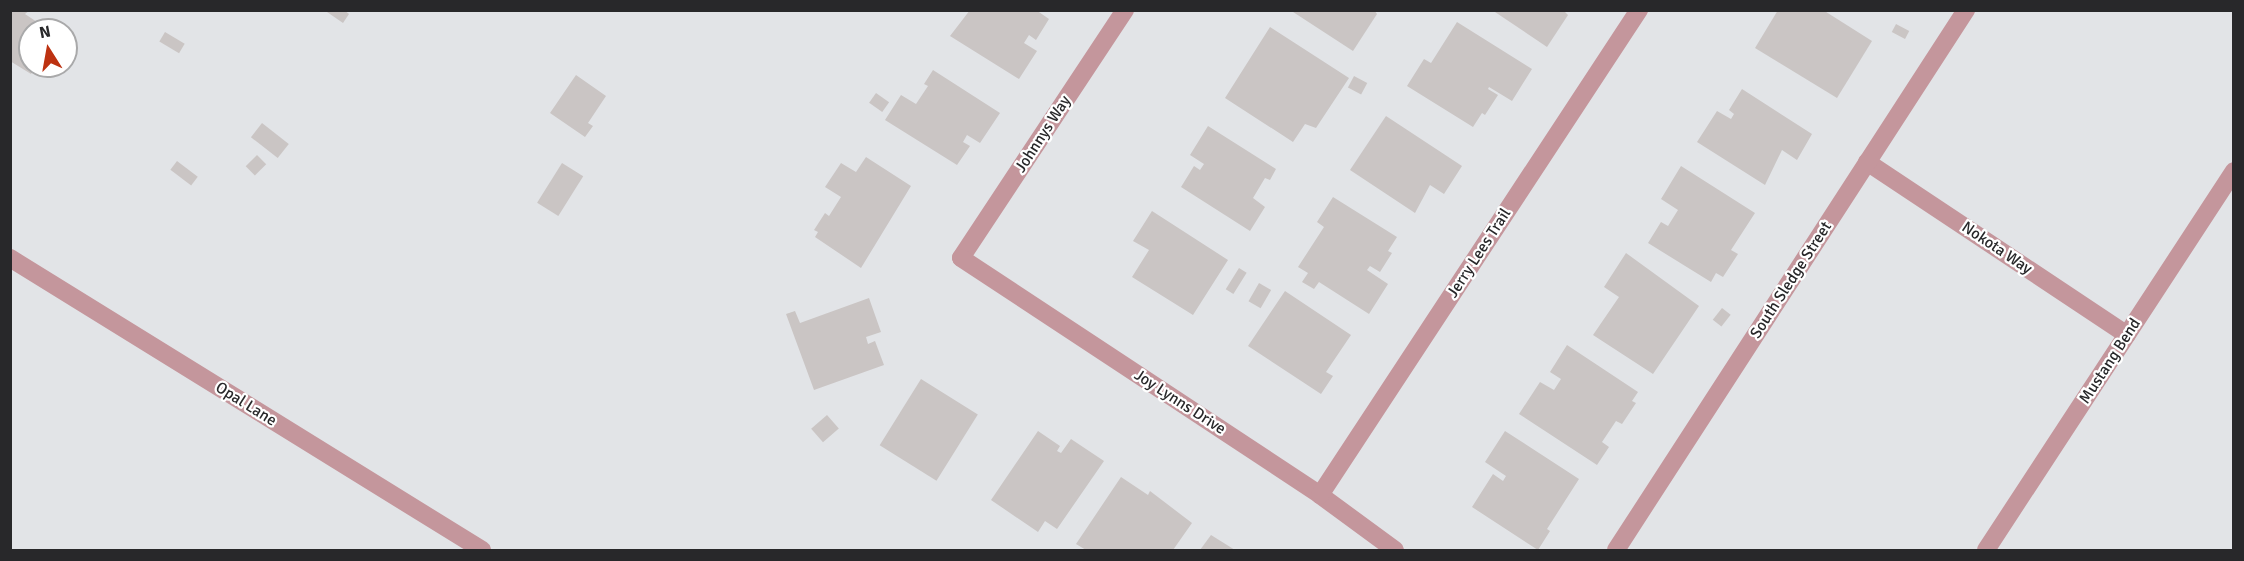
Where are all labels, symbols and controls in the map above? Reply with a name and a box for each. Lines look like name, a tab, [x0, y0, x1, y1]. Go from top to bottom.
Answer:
north arrow	[18, 18, 78, 78]
text: N	[38, 21, 52, 43]
street label: Johnnys Way	[1011, 92, 1075, 176]
street label: Jerry Lees Trail	[1443, 205, 1515, 301]
street label: Nokota Way	[1958, 217, 2036, 279]
street label: South Sledge Street	[1746, 218, 1836, 342]
street label: Mustang Bend	[2075, 315, 2145, 407]
street label: Joy Lynns Drive	[1131, 365, 1229, 439]
street label: Opal Lane	[212, 378, 280, 430]

